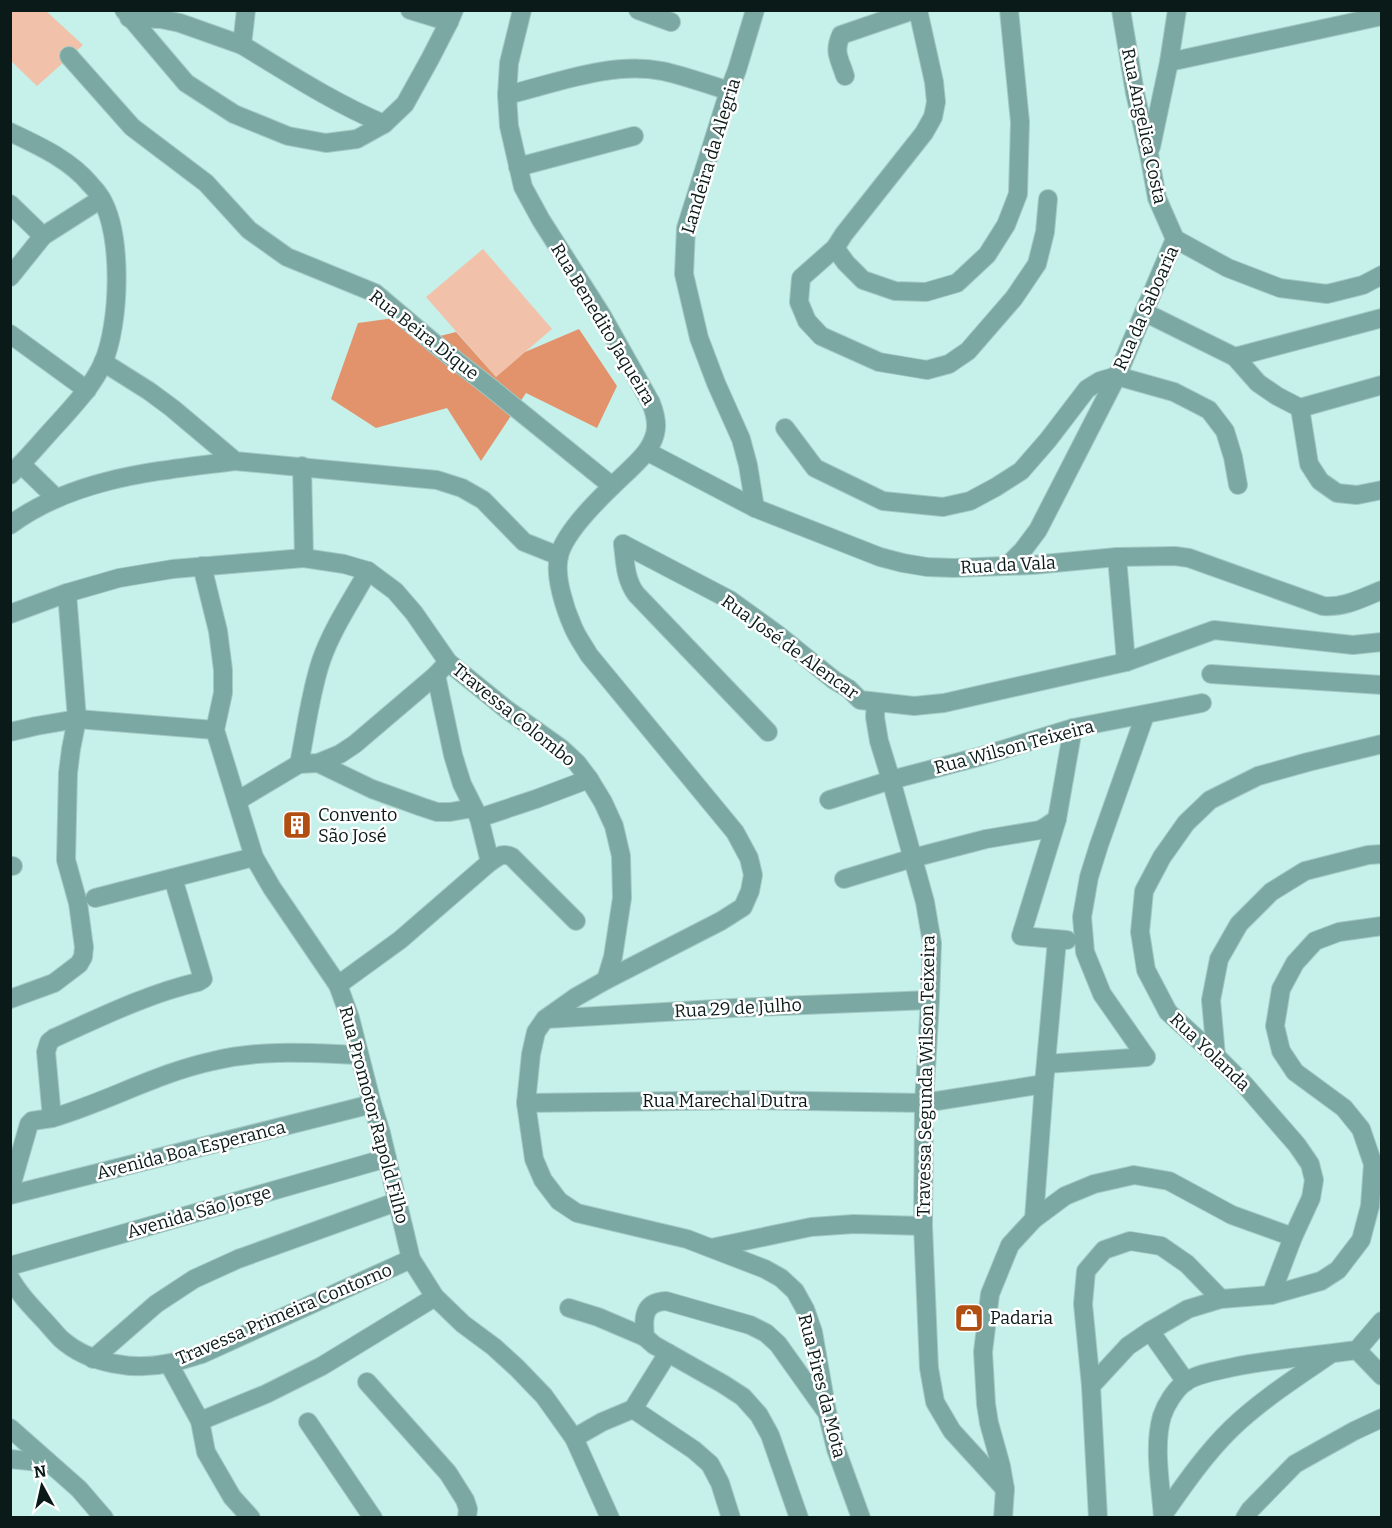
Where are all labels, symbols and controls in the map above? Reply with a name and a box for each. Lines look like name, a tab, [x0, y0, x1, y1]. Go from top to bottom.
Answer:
street label: Rua Angelica Costa	[1117, 46, 1171, 206]
street label: Landeira da Alegria	[677, 75, 745, 236]
street label: Rua Benedito Jaqueira	[546, 239, 660, 409]
street label: Rua da Saboaria	[1109, 242, 1183, 373]
street label: Rua Beira Dique	[365, 285, 483, 385]
street label: Rua da Vala	[960, 552, 1056, 578]
street label: Rua José de Alencar	[717, 590, 863, 704]
street label: Travessa Colombo	[448, 659, 580, 771]
street label: Rua Wilson Teixeira	[932, 715, 1096, 779]
place label: Convento São José	[318, 804, 397, 847]
building icon: Convento São José	[281, 809, 313, 841]
street label: Travessa Segunda Wilson Teixeira	[913, 935, 939, 1217]
street label: Rua 29 de Julho	[674, 994, 802, 1022]
street label: Rua Promotor Rapold Filho	[334, 1004, 414, 1226]
street label: Rua Yolanda	[1165, 1008, 1255, 1096]
street label: Rua Marechal Dutra	[642, 1090, 808, 1112]
street label: Avenida Boa Esperanca	[94, 1116, 288, 1184]
street label: Avenida São Jorge	[124, 1181, 274, 1243]
street label: Travessa Primeira Contorno	[173, 1258, 395, 1370]
shop icon: Padaria	[953, 1302, 985, 1334]
place label: Padaria	[990, 1307, 1053, 1329]
street label: Rua Pires da Mota	[793, 1312, 851, 1461]
north arrow	[12, 1456, 72, 1516]
text: N	[33, 1461, 47, 1482]

